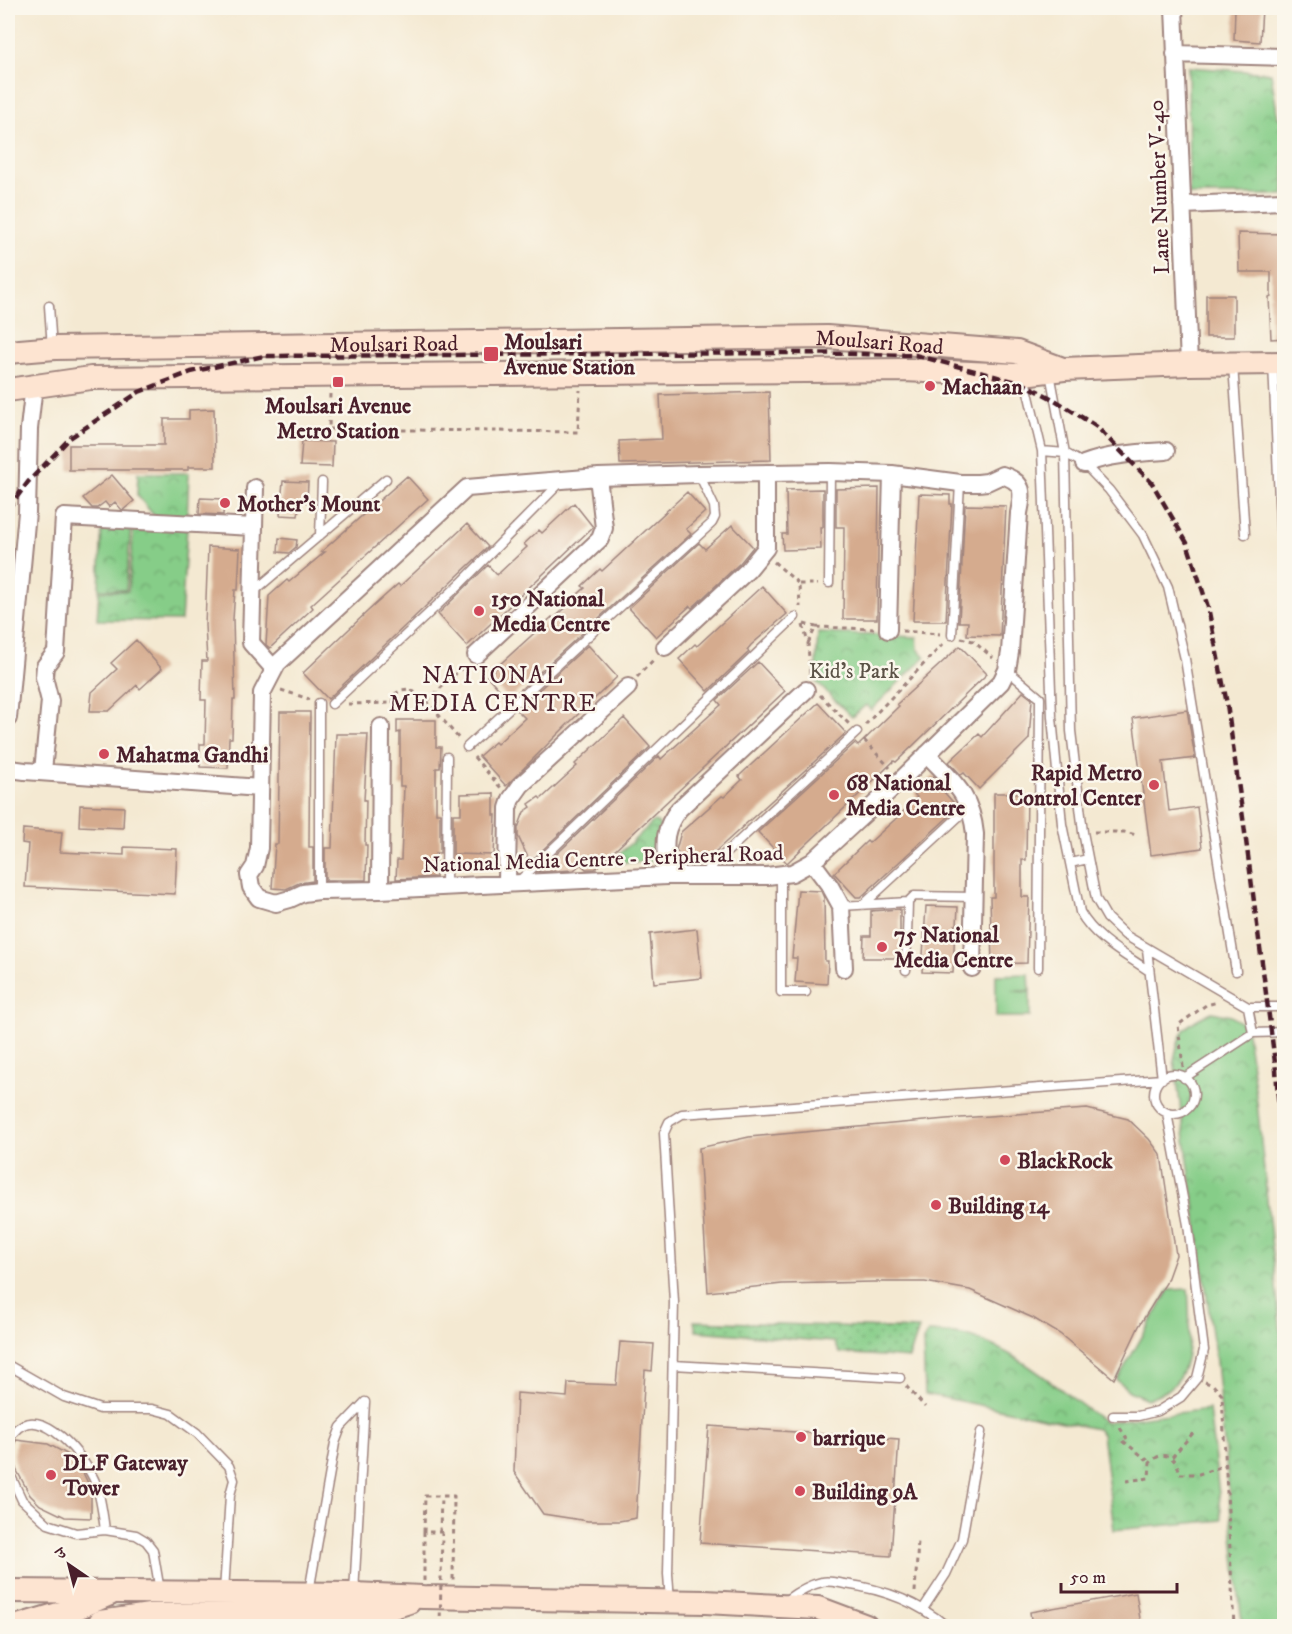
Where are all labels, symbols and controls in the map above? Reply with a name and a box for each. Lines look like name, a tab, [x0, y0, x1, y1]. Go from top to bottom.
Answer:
street label: Lane Number V-40	[1143, 99, 1176, 275]
street label: Moulsari Road	[815, 325, 945, 361]
place label: Moulsari Avenue Station	[503, 329, 635, 381]
street label: Moulsari Road	[329, 330, 458, 359]
marker: Moulsari Avenue Station	[482, 345, 500, 363]
place label: Machaan	[942, 374, 1023, 401]
marker: Moulsari Avenue Metro Station	[331, 375, 345, 389]
marker: Machaan	[923, 379, 937, 393]
place label: Moulsari Avenue Metro Station	[265, 393, 411, 445]
place label: Mother's Mount	[237, 491, 380, 518]
marker: Mother's Mount	[218, 496, 232, 510]
place label: 150 National Media Centre	[491, 586, 610, 638]
marker: 150 National Media Centre	[472, 604, 486, 618]
park label: Kid's Park	[809, 658, 899, 685]
district label: NATIONAL MEDIA CENTRE	[389, 661, 597, 719]
place label: Mahatma Gandhi	[116, 742, 269, 769]
marker: Mahatma Gandhi	[97, 747, 111, 761]
place label: Rapid Metro Control Center	[1009, 760, 1143, 812]
place label: 68 National Media Centre	[846, 770, 965, 822]
marker: Rapid Metro Control Center	[1147, 778, 1161, 792]
marker: 68 National Media Centre	[827, 788, 841, 802]
street label: National Media Centre - Peripheral Road	[422, 840, 784, 879]
place label: 75 National Media Centre	[894, 922, 1013, 974]
marker: 75 National Media Centre	[875, 940, 889, 954]
place label: BlackRock	[1017, 1148, 1114, 1175]
marker: BlackRock	[998, 1153, 1012, 1167]
place label: Building 14	[948, 1193, 1050, 1220]
marker: Building 14	[929, 1198, 943, 1212]
place label: barrique	[812, 1425, 885, 1452]
marker: barrique	[794, 1430, 808, 1444]
place label: DLF Gateway Tower	[62, 1450, 188, 1502]
marker: DLF Gateway Tower	[44, 1468, 58, 1482]
place label: Building 9A	[812, 1479, 918, 1506]
marker: Building 9A	[793, 1484, 807, 1498]
north arrow	[39, 1535, 99, 1595]
text: उ	[51, 1542, 72, 1565]
scale bar	[1061, 1556, 1176, 1594]
text: 50 m	[1070, 1567, 1106, 1589]

